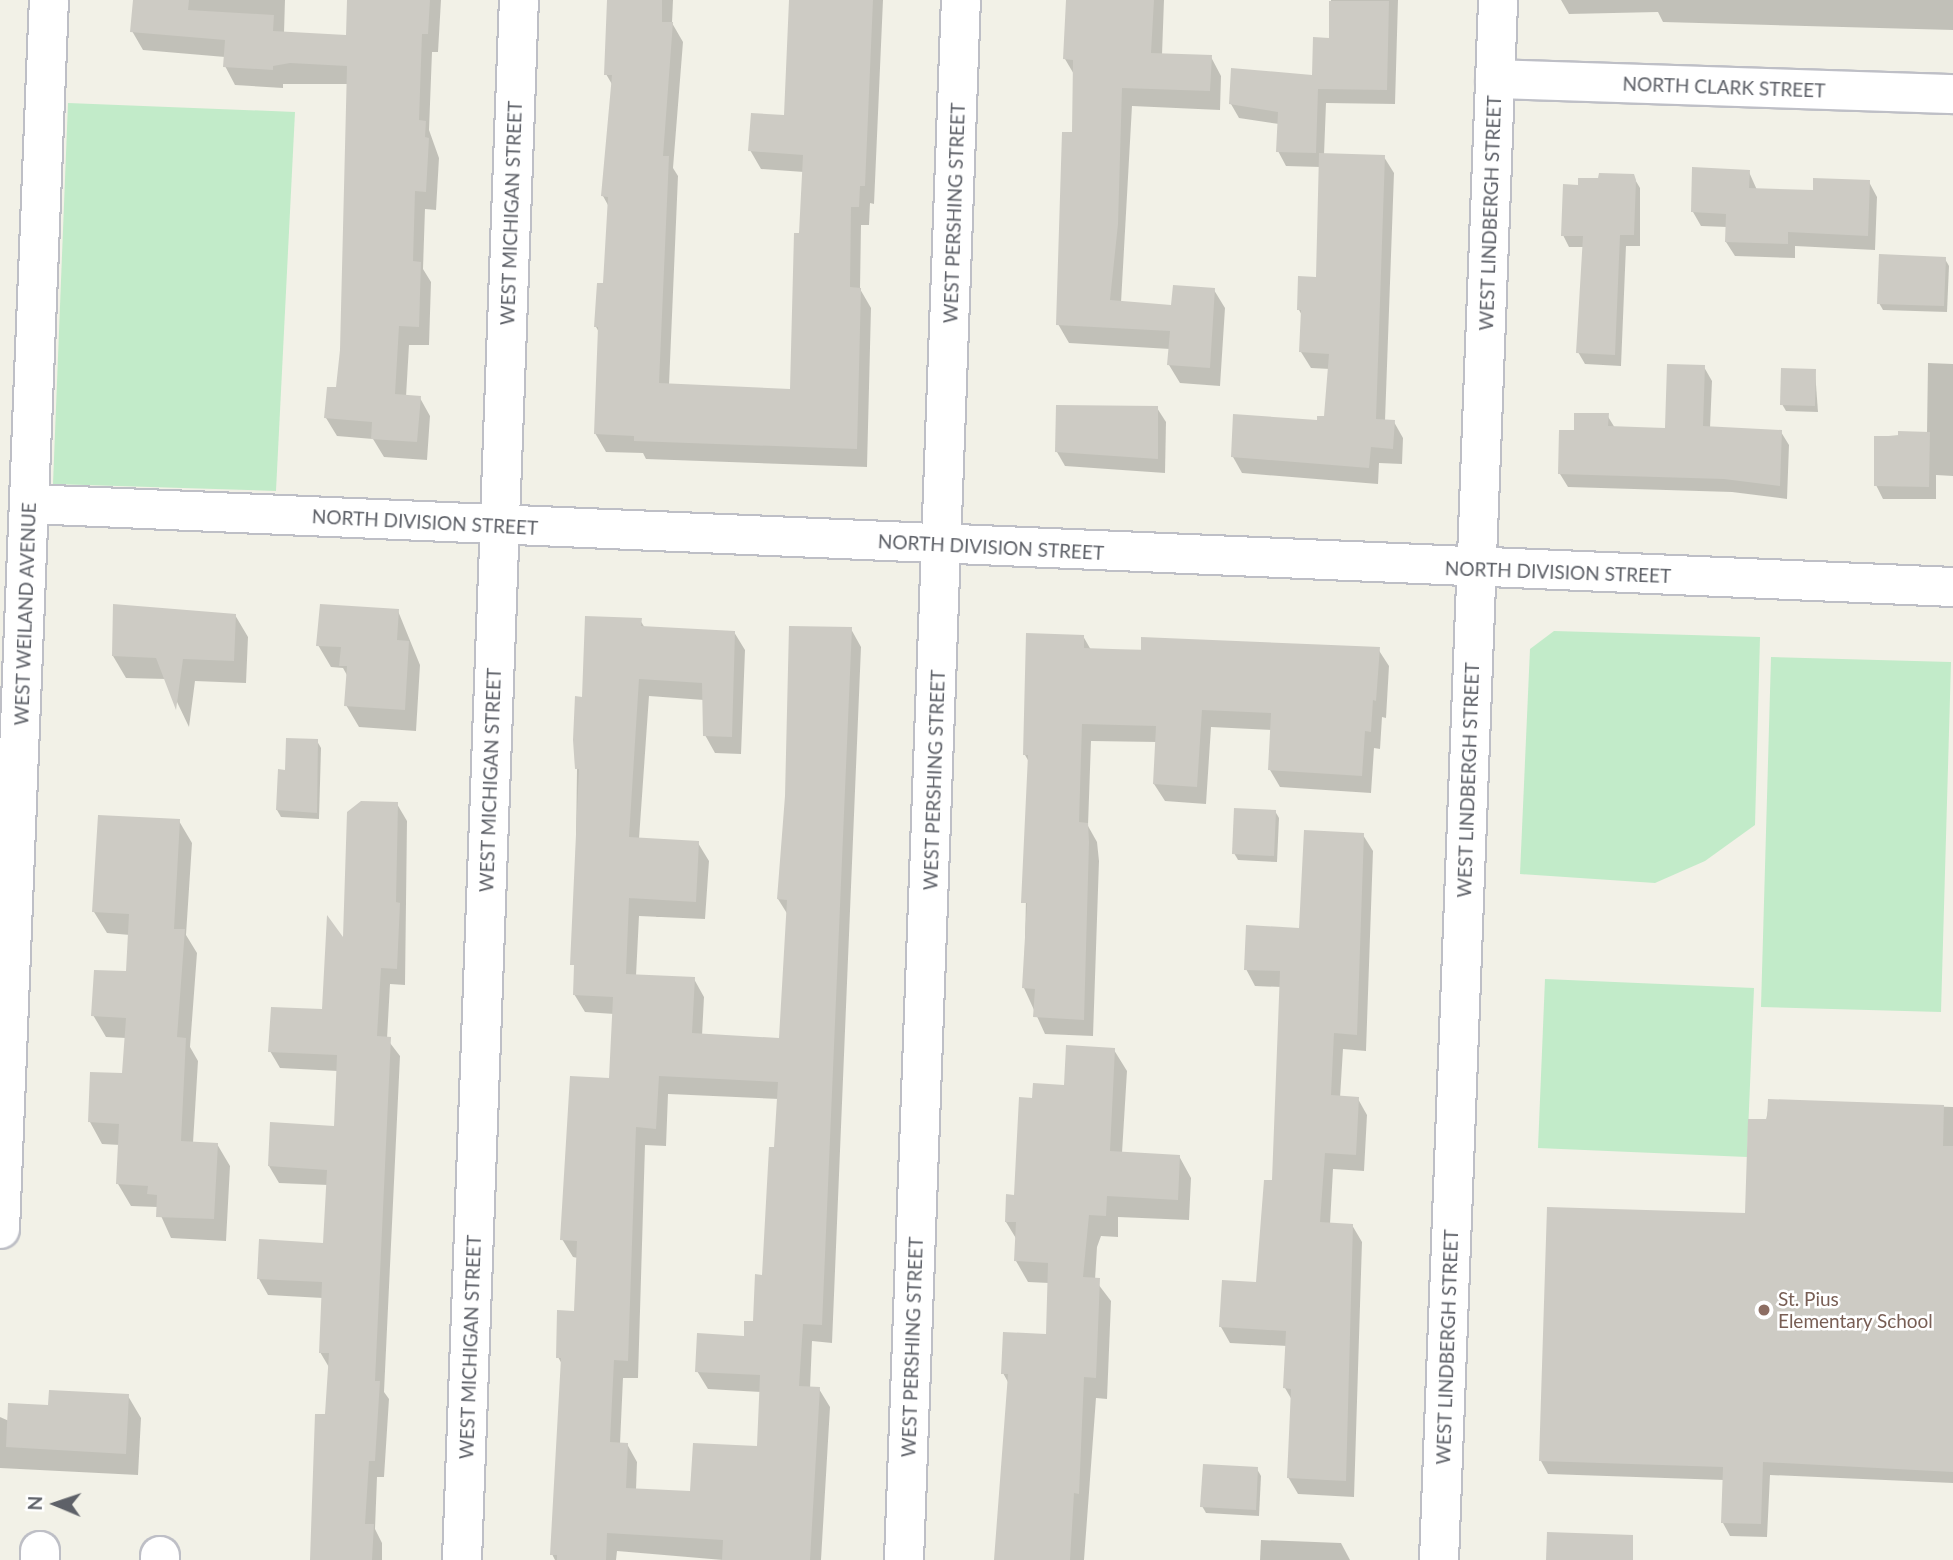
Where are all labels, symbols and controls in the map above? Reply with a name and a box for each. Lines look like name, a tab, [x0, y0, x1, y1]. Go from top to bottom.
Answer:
street label: NORTH CLARK STREET	[1622, 72, 1826, 102]
street label: WEST LINDBERGH STREET	[1474, 95, 1506, 331]
street label: WEST MICHIGAN STREET	[496, 100, 526, 326]
street label: WEST PERSHING STREET	[939, 102, 969, 324]
street label: WEST WEILAND AVENUE	[10, 501, 40, 727]
street label: NORTH DIVISION STREET	[311, 505, 539, 539]
street label: NORTH DIVISION STREET	[877, 530, 1105, 564]
street label: NORTH DIVISION STREET	[1444, 557, 1672, 587]
street label: WEST LINDBERGH STREET	[1452, 662, 1484, 898]
street label: WEST MICHIGAN STREET	[475, 667, 505, 893]
street label: WEST PERSHING STREET	[919, 669, 949, 891]
street label: WEST LINDBERGH STREET	[1431, 1229, 1463, 1465]
street label: WEST MICHIGAN STREET	[455, 1234, 485, 1460]
street label: WEST PERSHING STREET	[897, 1236, 927, 1458]
place label: St. Pius Elementary School	[1778, 1288, 1933, 1332]
marker: St. Pius Elementary School	[1756, 1302, 1772, 1318]
north arrow	[21, 1469, 91, 1539]
text: N	[23, 1496, 46, 1511]

